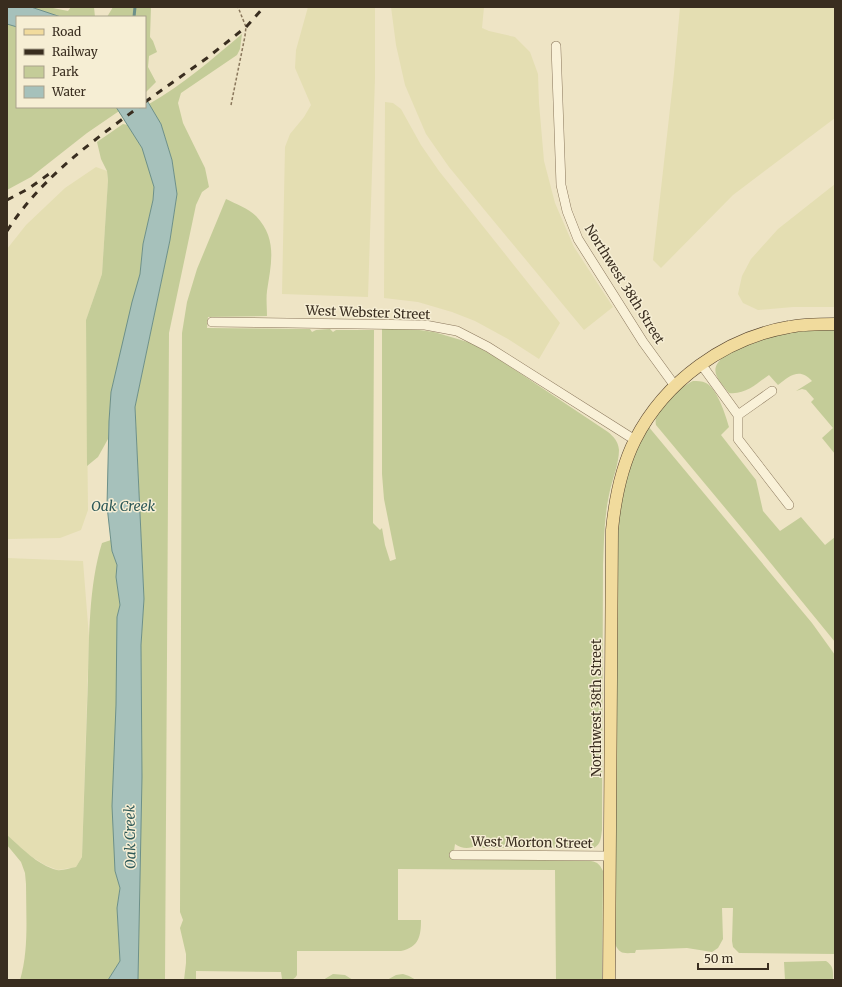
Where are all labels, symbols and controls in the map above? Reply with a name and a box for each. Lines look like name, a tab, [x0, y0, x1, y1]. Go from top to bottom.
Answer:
legend	[16, 16, 146, 108]
text: Road	[52, 24, 81, 39]
text: Railway	[52, 44, 98, 59]
text: Park	[52, 64, 79, 79]
text: Water	[51, 84, 87, 99]
street label: Northwest 38th Street	[581, 221, 668, 347]
street label: West Webster Street	[304, 302, 431, 323]
water label: Oak Creek	[91, 497, 155, 515]
street label: Northwest 38th Street	[588, 639, 605, 777]
water label: Oak Creek	[120, 804, 140, 869]
street label: West Morton Street	[470, 833, 593, 852]
scale bar	[698, 945, 768, 971]
text: 50 m	[704, 951, 733, 966]

